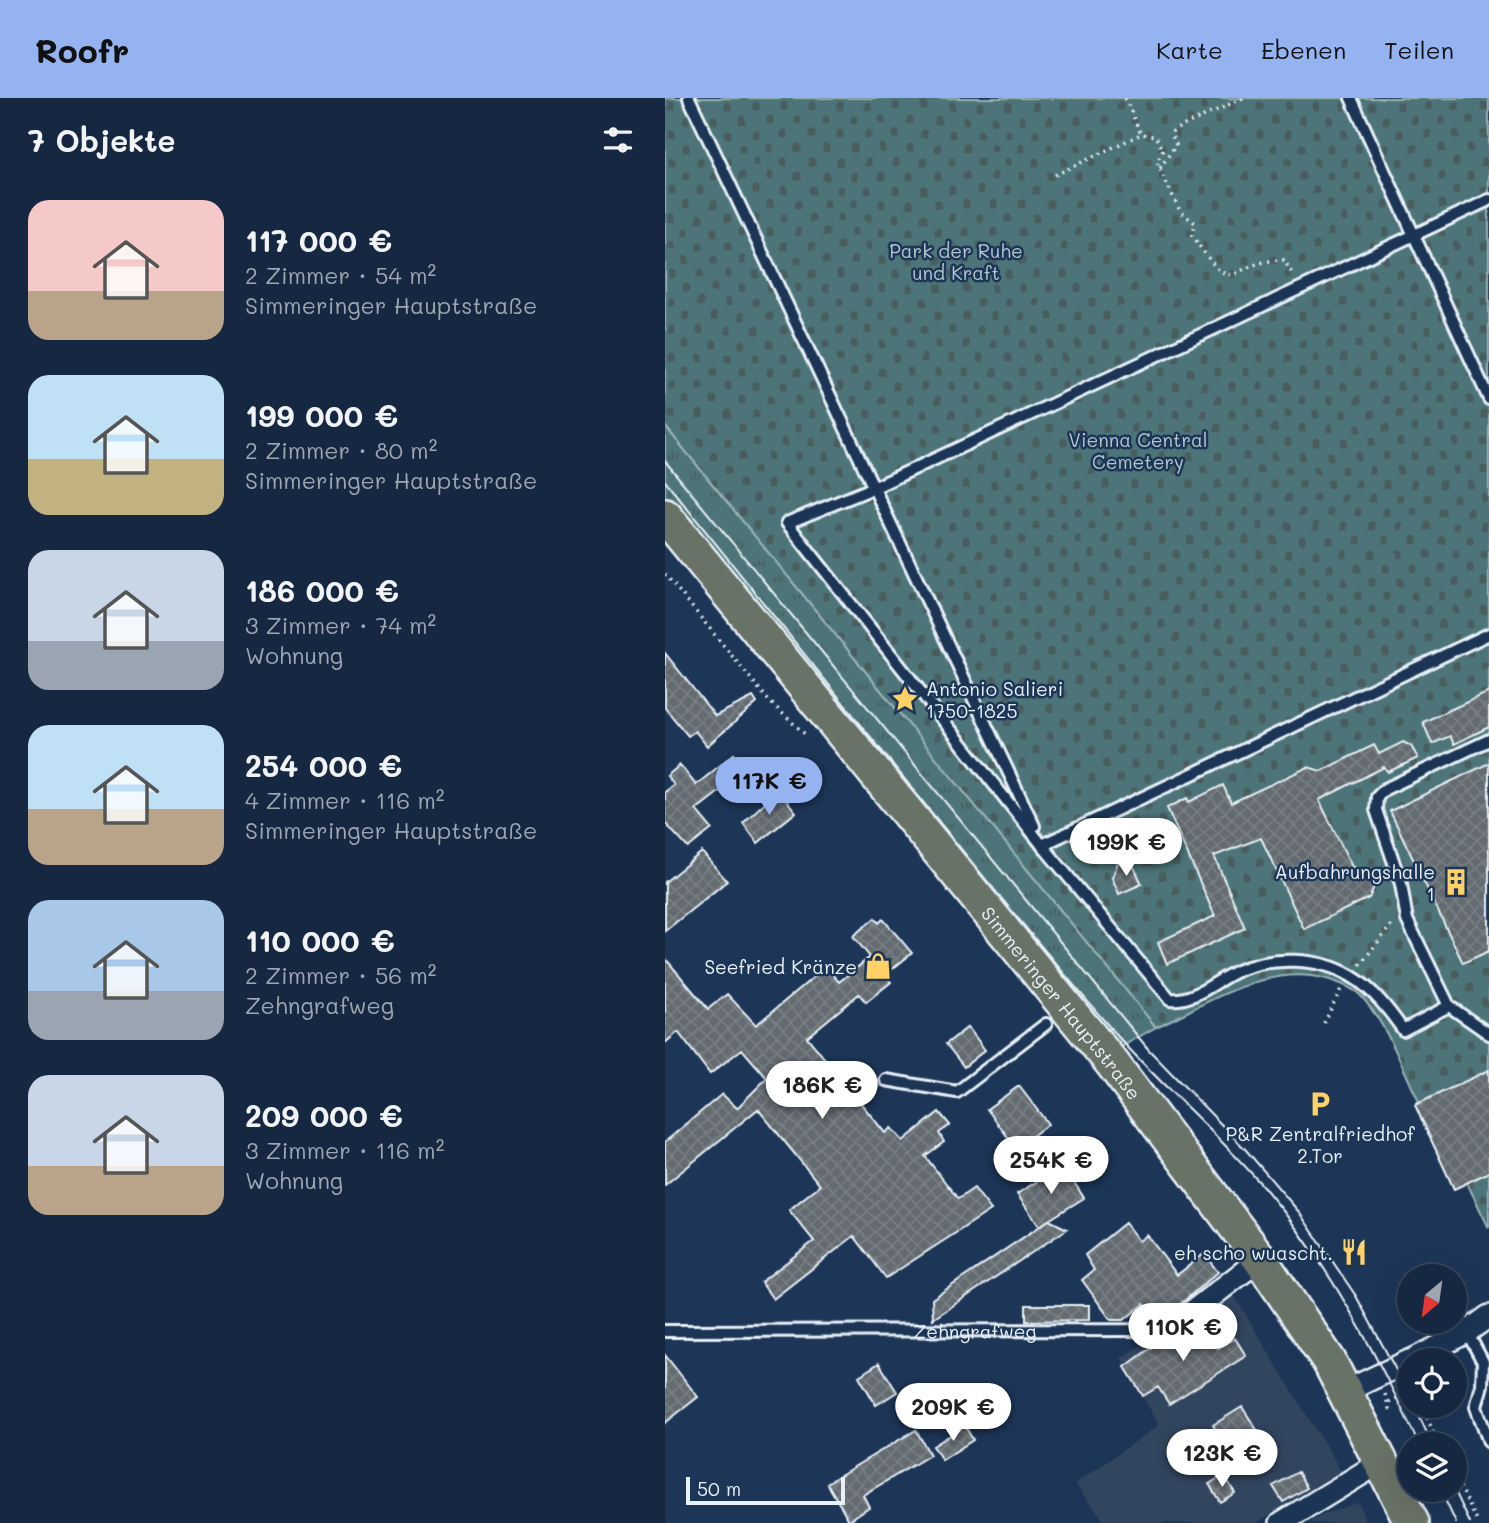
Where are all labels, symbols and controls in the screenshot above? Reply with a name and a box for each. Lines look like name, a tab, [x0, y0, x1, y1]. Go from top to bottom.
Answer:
text: Roofr	[35, 28, 129, 71]
text: Karte	[1156, 34, 1223, 65]
text: Ebenen	[1261, 34, 1346, 65]
text: Teilen	[1384, 34, 1454, 65]
text: 7 Objekte	[28, 120, 175, 160]
icon: filters	[599, 121, 637, 159]
text: 117 000 €	[245, 220, 392, 260]
icon: home	[84, 228, 168, 312]
park label: Park der Ruhe und Kraft	[889, 238, 1023, 285]
text: 2 Zimmer · 54 m²	[245, 260, 436, 290]
text: Simmeringer Hauptstraße	[245, 290, 537, 320]
text: 199 000 €	[245, 395, 398, 435]
icon: home	[84, 403, 168, 487]
park label: Vienna Central Cemetery	[1068, 427, 1208, 474]
text: 2 Zimmer · 80 m²	[245, 435, 437, 465]
text: Simmeringer Hauptstraße	[245, 465, 537, 495]
text: 186 000 €	[245, 570, 399, 610]
icon: home	[84, 578, 168, 662]
text: 3 Zimmer · 74 m²	[245, 610, 436, 640]
text: Wohnung	[245, 640, 343, 670]
place label: Antonio Salieri 1750-1825	[926, 676, 1063, 723]
place icon: Antonio Salieri 1750-1825	[890, 684, 920, 714]
text: 254 000 €	[245, 745, 402, 785]
icon: home	[84, 753, 168, 837]
pin: 117K €	[712, 758, 826, 817]
text: 117K €	[731, 765, 807, 795]
text: 4 Zimmer · 116 m²	[245, 785, 444, 815]
text: Simmeringer Hauptstraße	[245, 815, 537, 845]
pin: 199K €	[1069, 818, 1183, 878]
text: 199K €	[1086, 826, 1166, 856]
place label: Aufbahrungshalle 1	[1275, 859, 1435, 906]
building icon: Aufbahrungshalle 1	[1441, 867, 1471, 897]
street label: Simmeringer Hauptstraße	[976, 901, 1148, 1104]
text: 110 000 €	[245, 920, 395, 960]
icon: home	[84, 928, 168, 1012]
shop icon: Seefried Kränze	[863, 951, 893, 981]
place label: Seefried Kränze	[704, 954, 857, 979]
text: 2 Zimmer · 56 m²	[245, 960, 437, 990]
text: Zehngrafweg	[245, 990, 394, 1020]
pin: 186K €	[765, 1062, 879, 1121]
text: 186K €	[782, 1069, 862, 1099]
parking icon: P&R Zentralfriedhof 2.Tor	[1305, 1089, 1335, 1119]
text: 209 000 €	[245, 1095, 403, 1135]
icon: home	[84, 1103, 168, 1187]
place label: P&R Zentralfriedhof 2.Tor	[1225, 1121, 1415, 1168]
text: 3 Zimmer · 116 m²	[245, 1135, 444, 1165]
pin: 254K €	[994, 1136, 1108, 1196]
text: 254K €	[1010, 1144, 1092, 1174]
text: Wohnung	[245, 1165, 343, 1195]
restaurant icon: eh scho wuascht.	[1339, 1237, 1369, 1267]
place label: eh scho wuascht.	[1174, 1240, 1333, 1265]
north arrow	[1397, 1264, 1467, 1334]
map controls	[1397, 1264, 1467, 1502]
pin: 110K €	[1126, 1304, 1240, 1363]
text: 110K €	[1144, 1311, 1222, 1341]
street label: Zehngrafweg	[913, 1318, 1037, 1343]
button: locate	[1397, 1348, 1467, 1418]
pin: 209K €	[896, 1384, 1010, 1443]
text: 209K €	[911, 1391, 995, 1421]
pin: 123K €	[1165, 1430, 1279, 1489]
button: layers	[1397, 1432, 1467, 1502]
text: 123K €	[1183, 1437, 1261, 1467]
scale bar	[686, 1474, 845, 1506]
text: 50 m	[697, 1476, 741, 1501]

